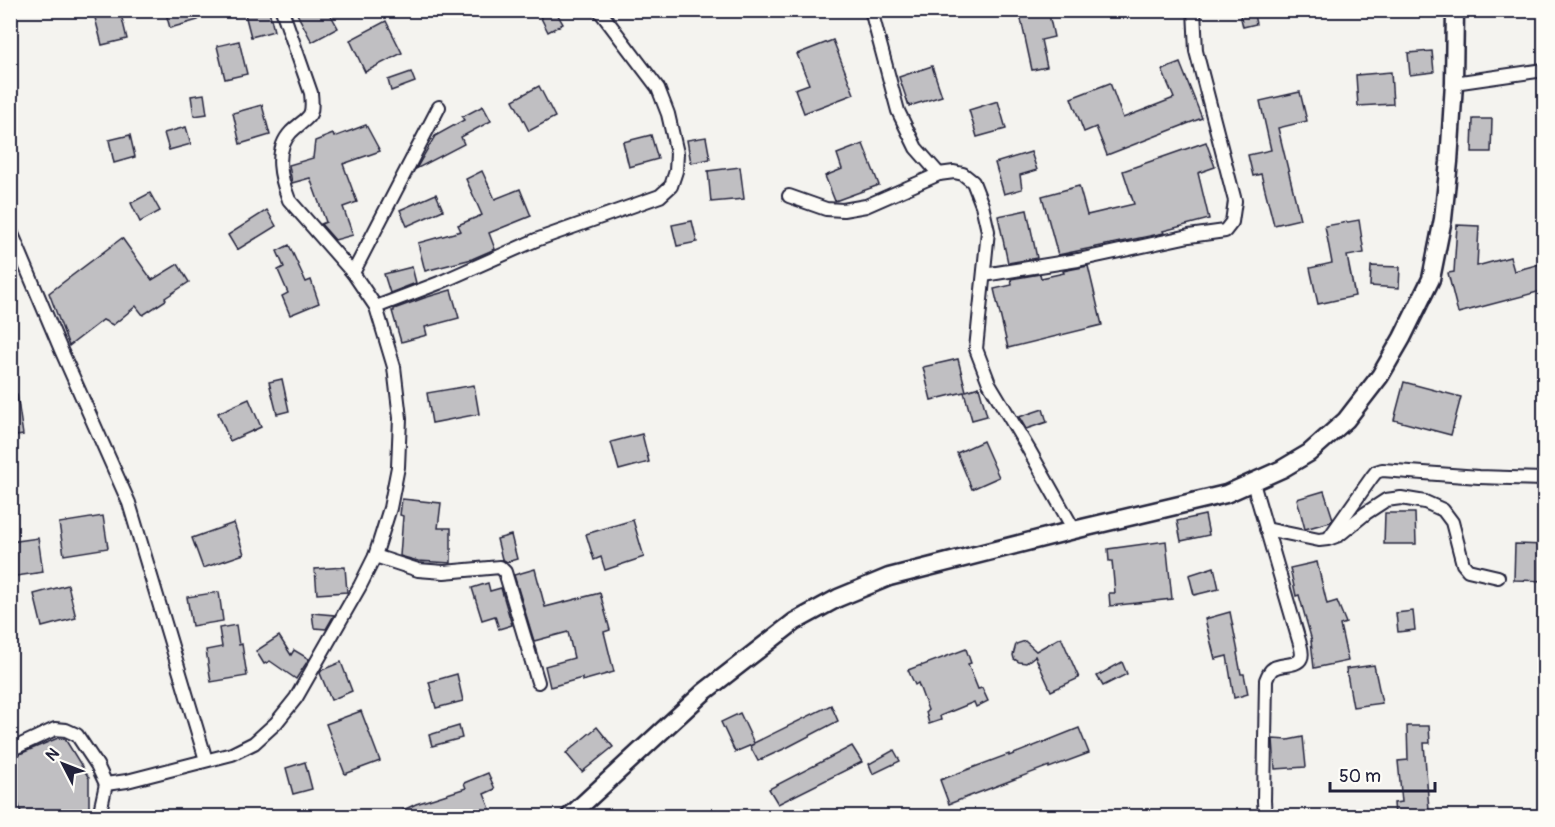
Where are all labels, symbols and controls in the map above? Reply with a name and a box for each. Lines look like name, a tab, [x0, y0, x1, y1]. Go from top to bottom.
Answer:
north arrow	[33, 734, 93, 794]
text: N	[42, 744, 64, 765]
scale bar	[1330, 755, 1435, 793]
text: 50 m	[1339, 765, 1381, 788]

